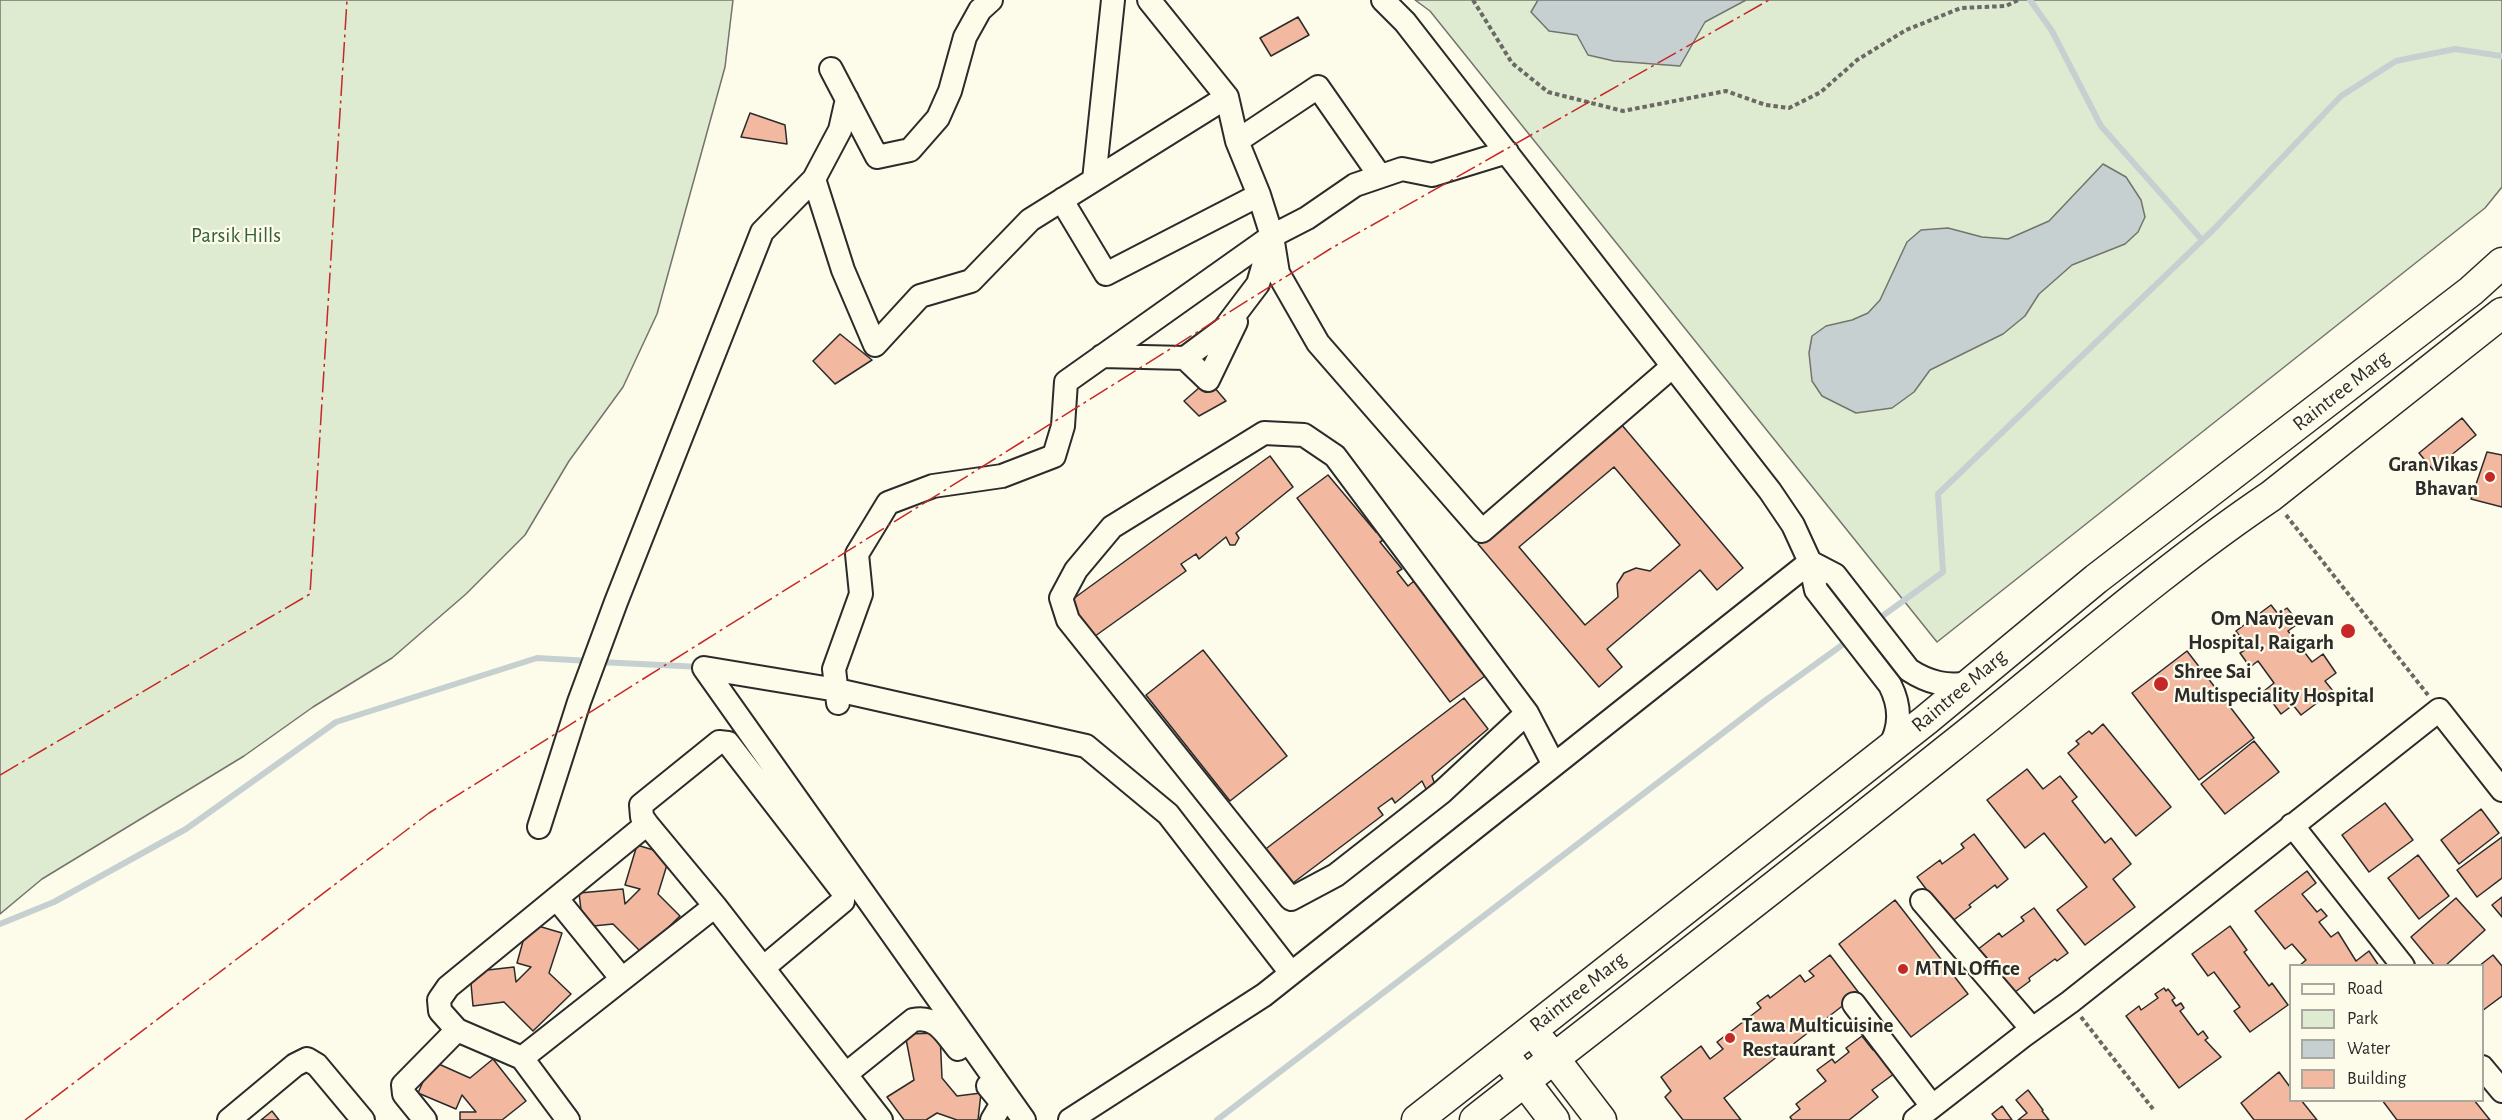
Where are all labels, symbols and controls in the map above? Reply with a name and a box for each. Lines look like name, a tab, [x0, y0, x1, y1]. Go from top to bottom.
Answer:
park label: Parsik Hills	[191, 223, 281, 249]
street label: Raintree Marg	[2288, 345, 2394, 437]
place label: Gran Vikas Bhavan	[2388, 452, 2478, 502]
marker: Gran Vikas Bhavan	[2483, 470, 2497, 484]
place label: Om Navjeevan Hospital, Raigarh	[2188, 606, 2334, 656]
marker: Om Navjeevan Hospital, Raigarh	[2339, 622, 2357, 640]
street label: Raintree Marg	[1906, 644, 2012, 738]
place label: Shree Sai Multispeciality Hospital	[2174, 659, 2374, 709]
marker: Shree Sai Multispeciality Hospital	[2152, 675, 2170, 693]
street label: Raintree Marg	[1525, 946, 1631, 1038]
place label: MTNL Office	[1915, 956, 2020, 982]
marker: MTNL Office	[1896, 962, 1910, 976]
legend	[2289, 964, 2484, 1102]
text: Road	[2347, 980, 2383, 998]
text: Park	[2347, 1010, 2378, 1028]
place label: Tawa Multicuisine Restaurant	[1742, 1013, 1893, 1063]
marker: Tawa Multicuisine Restaurant	[1723, 1031, 1737, 1045]
text: Water	[2347, 1040, 2390, 1058]
text: Building	[2347, 1070, 2406, 1088]

